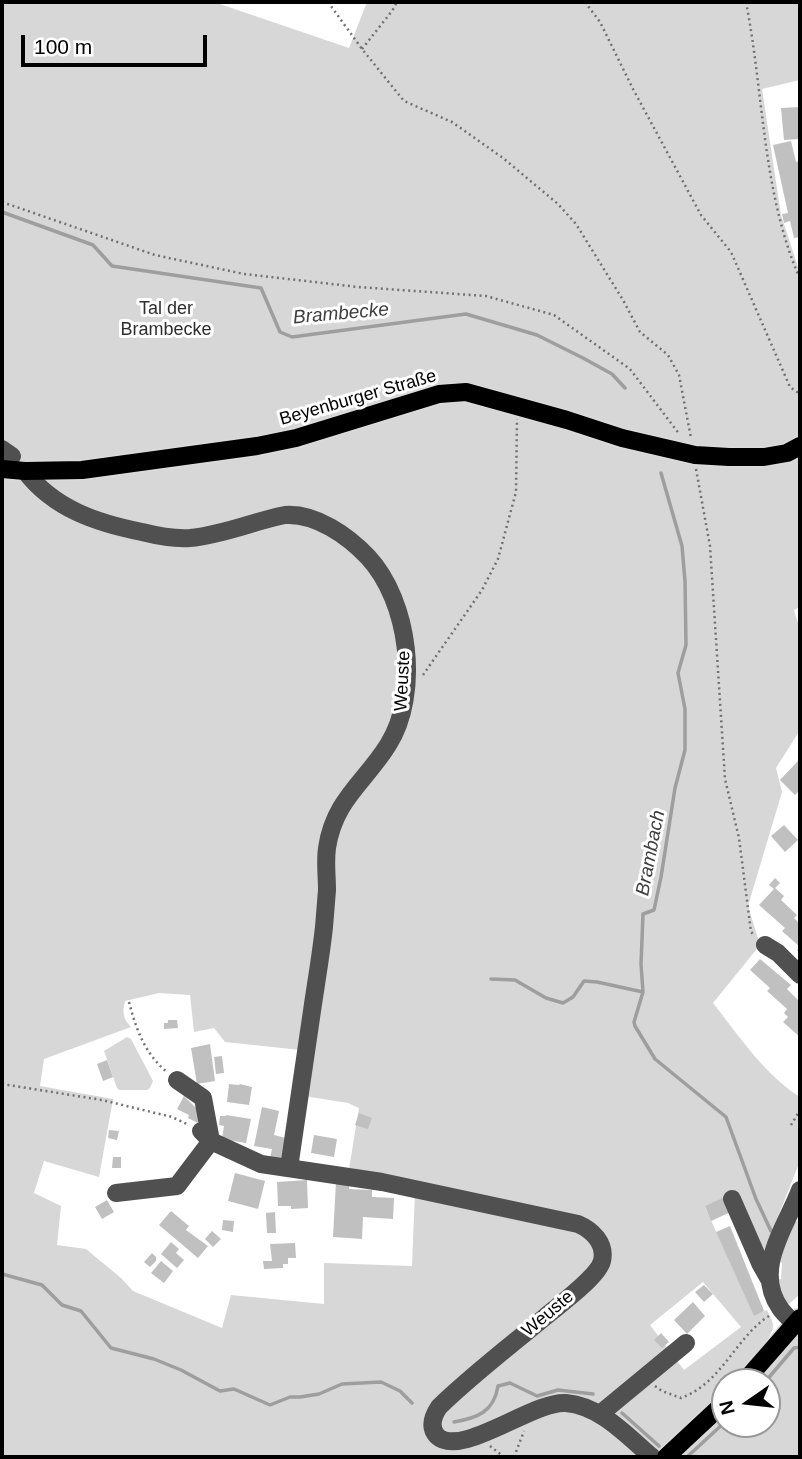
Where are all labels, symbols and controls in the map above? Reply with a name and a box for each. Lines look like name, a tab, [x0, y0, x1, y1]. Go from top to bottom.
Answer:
scale bar	[24, 21, 210, 65]
text: 100 m	[34, 35, 92, 58]
park label: Tal der Brambecke	[120, 298, 212, 340]
water label: Brambecke	[292, 298, 390, 330]
street label: Beyenburger Straße	[277, 365, 439, 431]
street label: Weuste	[391, 650, 415, 712]
water label: Brambach	[632, 808, 670, 898]
street label: Weuste	[518, 1286, 578, 1342]
north arrow	[711, 1368, 781, 1438]
text: N	[715, 1399, 739, 1417]

